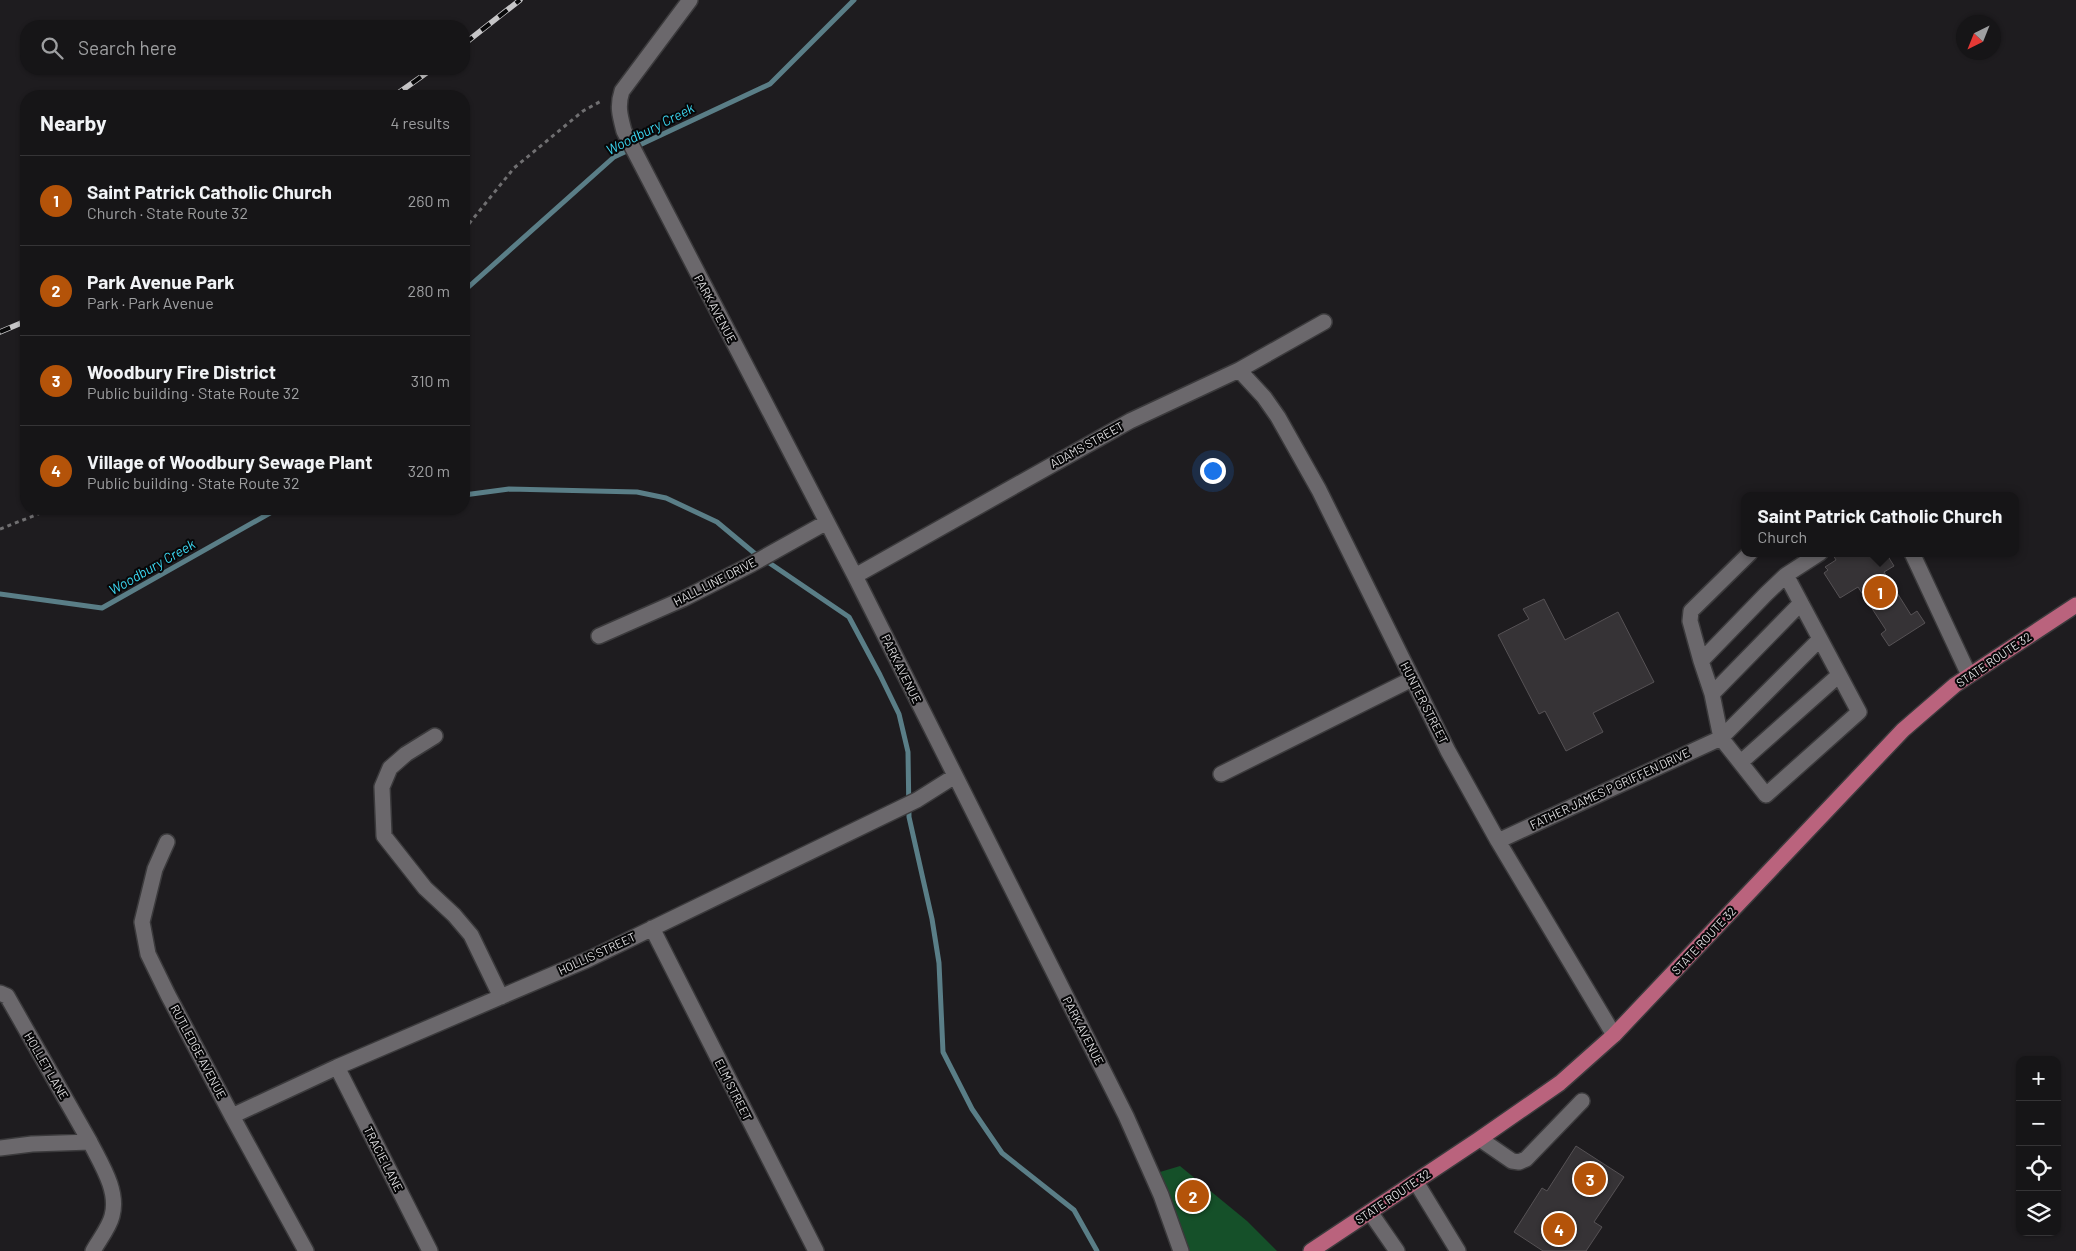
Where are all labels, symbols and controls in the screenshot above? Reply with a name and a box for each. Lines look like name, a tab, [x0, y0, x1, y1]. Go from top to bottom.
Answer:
north arrow	[1956, 15, 2001, 60]
search box	[20, 20, 470, 75]
icon: search	[38, 34, 66, 62]
text: Search here	[78, 36, 177, 59]
water label: Woodbury Creek	[603, 99, 697, 158]
text: Nearby	[40, 110, 106, 135]
text: 4 results	[390, 113, 450, 132]
text: Saint Patrick Catholic Church	[87, 180, 332, 203]
text: 1	[53, 191, 59, 210]
text: 260 m	[408, 191, 450, 210]
text: Church · State Route 32	[87, 203, 248, 222]
text: Park Avenue Park	[87, 270, 234, 293]
street label: PARK AVENUE	[692, 272, 740, 345]
text: 2	[52, 281, 60, 300]
text: 280 m	[408, 281, 450, 300]
text: Park · Park Avenue	[87, 293, 214, 312]
text: Woodbury Fire District	[87, 360, 276, 383]
text: 3	[52, 371, 60, 390]
text: 310 m	[411, 371, 450, 390]
text: Public building · State Route 32	[87, 383, 300, 402]
street label: ADAMS STREET	[1047, 418, 1126, 470]
text: Village of Woodbury Sewage Plant	[87, 450, 372, 473]
your location	[1200, 458, 1226, 484]
text: 4	[51, 461, 61, 480]
text: 320 m	[408, 461, 450, 480]
text: Public building · State Route 32	[87, 473, 300, 492]
popup	[1741, 492, 2019, 557]
text: Saint Patrick Catholic Church	[1758, 504, 2002, 527]
text: Church	[1758, 527, 1807, 546]
water label: Woodbury Creek	[106, 535, 198, 598]
street label: HALL LINE DRIVE	[671, 554, 758, 608]
pin: 1	[1864, 573, 1896, 611]
street label: STATE ROUTE 32	[1953, 629, 2034, 689]
street label: PARK AVENUE	[879, 632, 925, 705]
street label: HUNTER STREET	[1398, 659, 1452, 746]
street label: FATHER JAMES P GRIFFEN DRIVE	[1528, 745, 1692, 831]
street label: STATE ROUTE 32	[1668, 904, 1738, 977]
street label: HOLLIS STREET	[556, 929, 638, 977]
street label: PARK AVENUE	[1061, 994, 1107, 1067]
street label: RUTLEDGE AVENUE	[168, 1002, 230, 1101]
street label: HOLLET LANE	[22, 1029, 72, 1102]
street label: ELM STREET	[712, 1056, 755, 1123]
map controls	[2016, 1056, 2061, 1236]
button: +	[2016, 1056, 2061, 1101]
button: −	[2016, 1101, 2061, 1146]
street label: TRACIE LANE	[361, 1123, 406, 1194]
button: locate	[2016, 1146, 2061, 1191]
pin: 3	[1574, 1160, 1606, 1198]
street label: STATE ROUTE 32	[1352, 1166, 1433, 1226]
pin: 2	[1177, 1177, 1209, 1215]
button: layers	[2016, 1191, 2061, 1236]
pin: 4	[1543, 1210, 1575, 1248]

